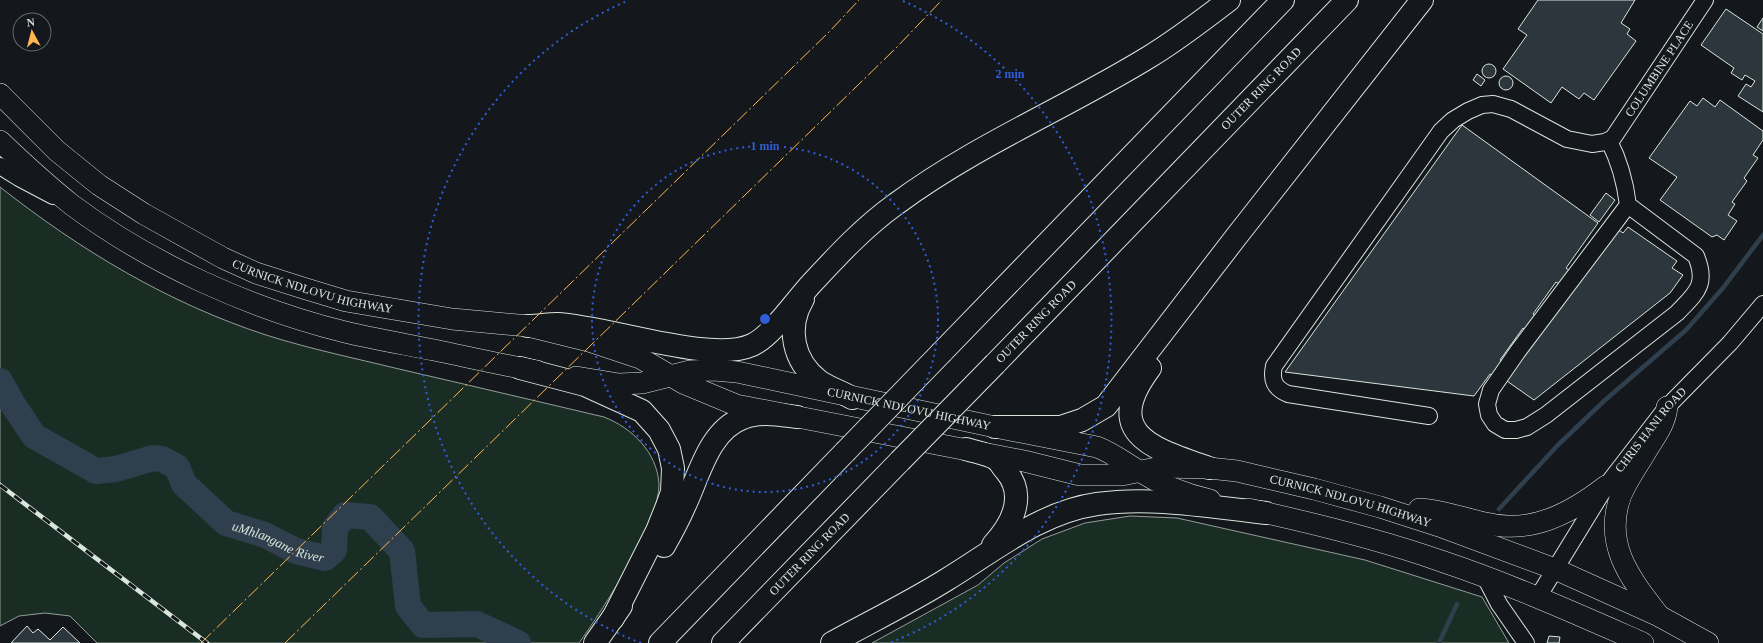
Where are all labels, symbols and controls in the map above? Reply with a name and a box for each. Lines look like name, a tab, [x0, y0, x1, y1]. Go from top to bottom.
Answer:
north arrow	[12, 12, 52, 52]
text: N	[26, 16, 36, 29]
street label: COLUMBINE PLACE	[1622, 18, 1696, 119]
street label: OUTER RING ROAD	[1218, 44, 1305, 133]
text: 2 min	[995, 67, 1025, 81]
text: 1 min	[750, 139, 780, 153]
street label: CURNICK NDLOVU HIGHWAY	[230, 256, 394, 316]
street label: OUTER RING ROAD	[993, 277, 1079, 366]
centre of rings	[758, 312, 772, 326]
street label: CURNICK NDLOVU HIGHWAY	[826, 384, 992, 433]
street label: CHRIS HANI ROAD	[1612, 384, 1690, 475]
street label: CURNICK NDLOVU HIGHWAY	[1268, 472, 1433, 530]
street label: OUTER RING ROAD	[766, 510, 853, 598]
water label: uMhlangane River	[231, 518, 326, 565]

